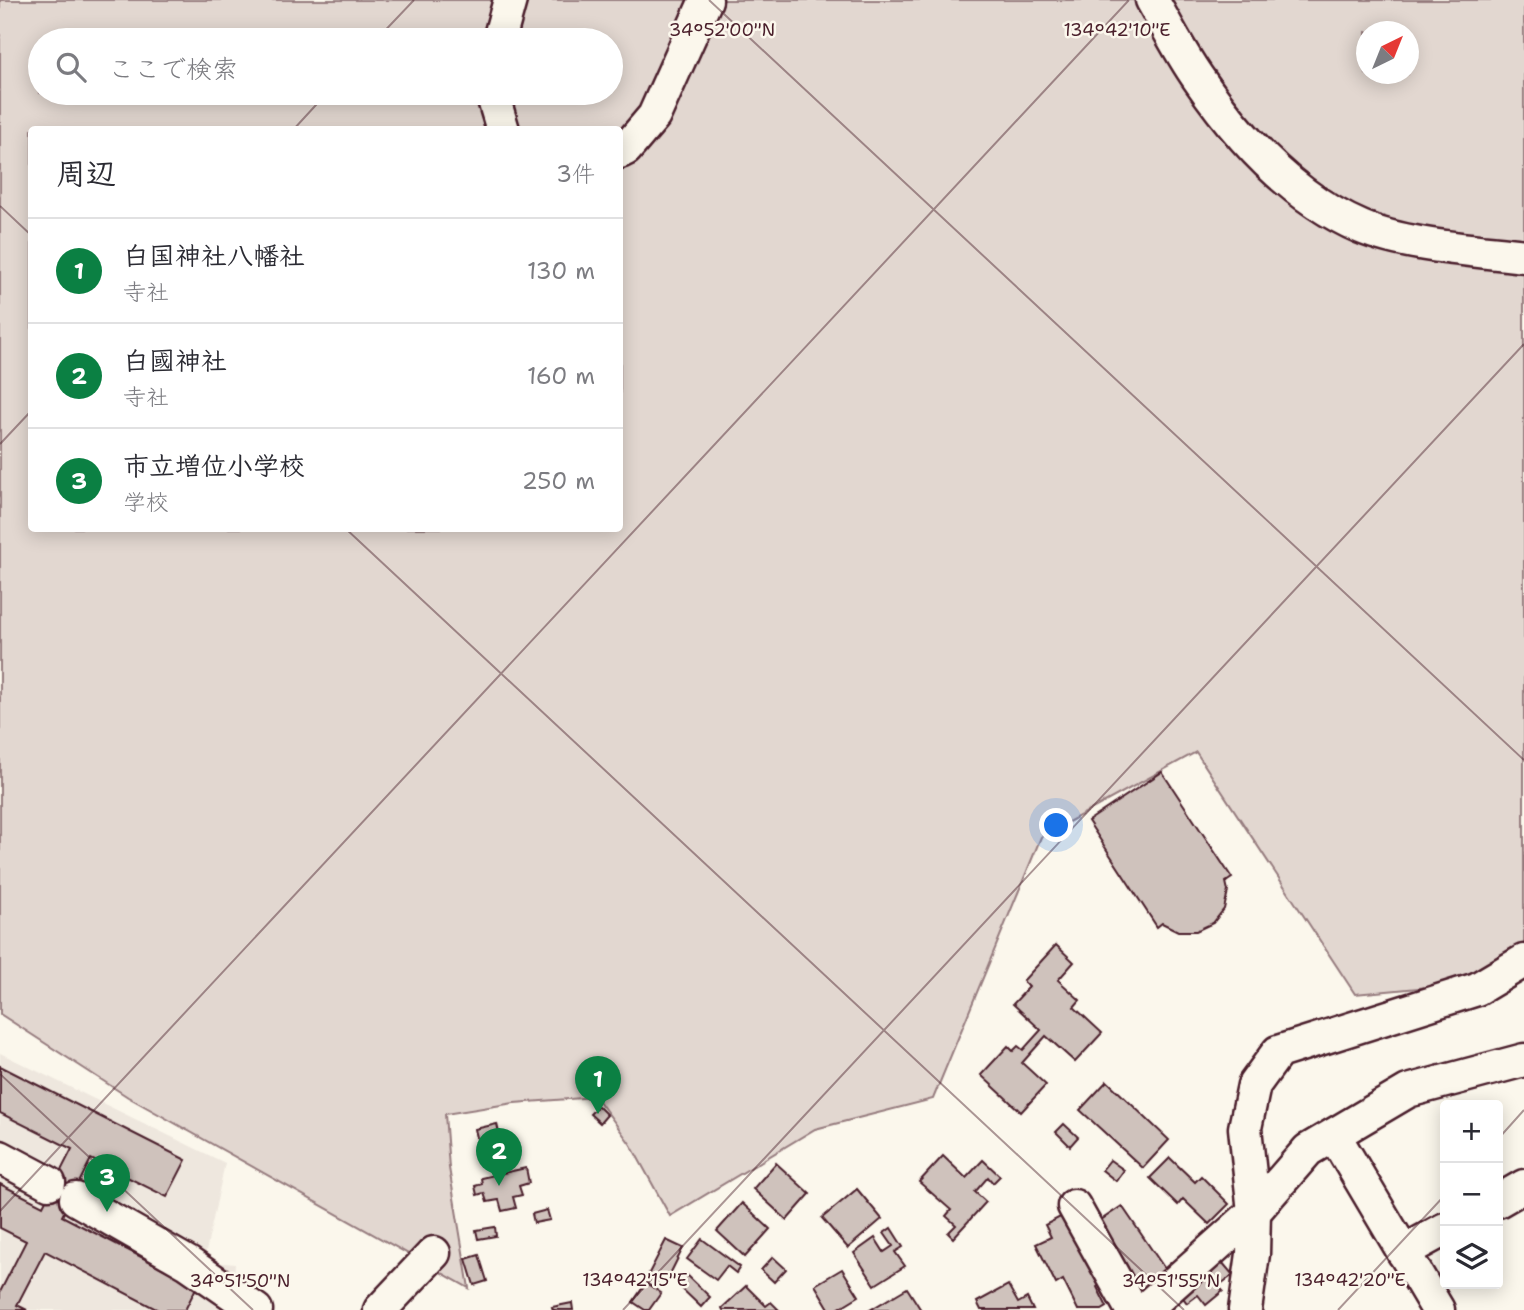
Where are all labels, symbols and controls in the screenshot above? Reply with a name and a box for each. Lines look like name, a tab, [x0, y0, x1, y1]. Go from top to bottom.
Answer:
text: 34°52'00"N	[669, 18, 775, 42]
text: 134°42'10"E	[1063, 18, 1171, 42]
north arrow	[1356, 21, 1419, 84]
search box	[28, 28, 623, 105]
icon: search	[52, 48, 90, 86]
text: ここで検索	[108, 51, 238, 86]
text: 周辺	[56, 153, 116, 194]
text: 3件	[556, 159, 595, 189]
text: 白国神社八幡社	[123, 238, 305, 273]
text: 1	[74, 256, 84, 286]
text: 130 m	[527, 256, 595, 286]
text: 寺社	[123, 277, 169, 307]
text: 白國神社	[123, 343, 227, 378]
text: 2	[71, 361, 87, 391]
text: 160 m	[527, 361, 595, 391]
text: 寺社	[123, 382, 169, 412]
text: 市立増位小学校	[123, 448, 305, 483]
text: 3	[71, 466, 87, 496]
text: 250 m	[522, 466, 595, 496]
text: 学校	[123, 487, 169, 517]
your location	[1039, 808, 1073, 842]
pin: 1	[575, 1056, 621, 1114]
map controls	[1440, 1100, 1503, 1289]
button: +	[1440, 1100, 1503, 1163]
pin: 2	[476, 1128, 522, 1186]
pin: 3	[84, 1154, 130, 1212]
button: −	[1440, 1163, 1503, 1226]
button: layers	[1440, 1226, 1503, 1289]
text: 134°42'15"E	[582, 1268, 688, 1292]
text: 134°42'20"E	[1294, 1268, 1406, 1292]
text: 34°51'50"N	[190, 1269, 290, 1293]
text: 34°51'55"N	[1122, 1269, 1220, 1293]

